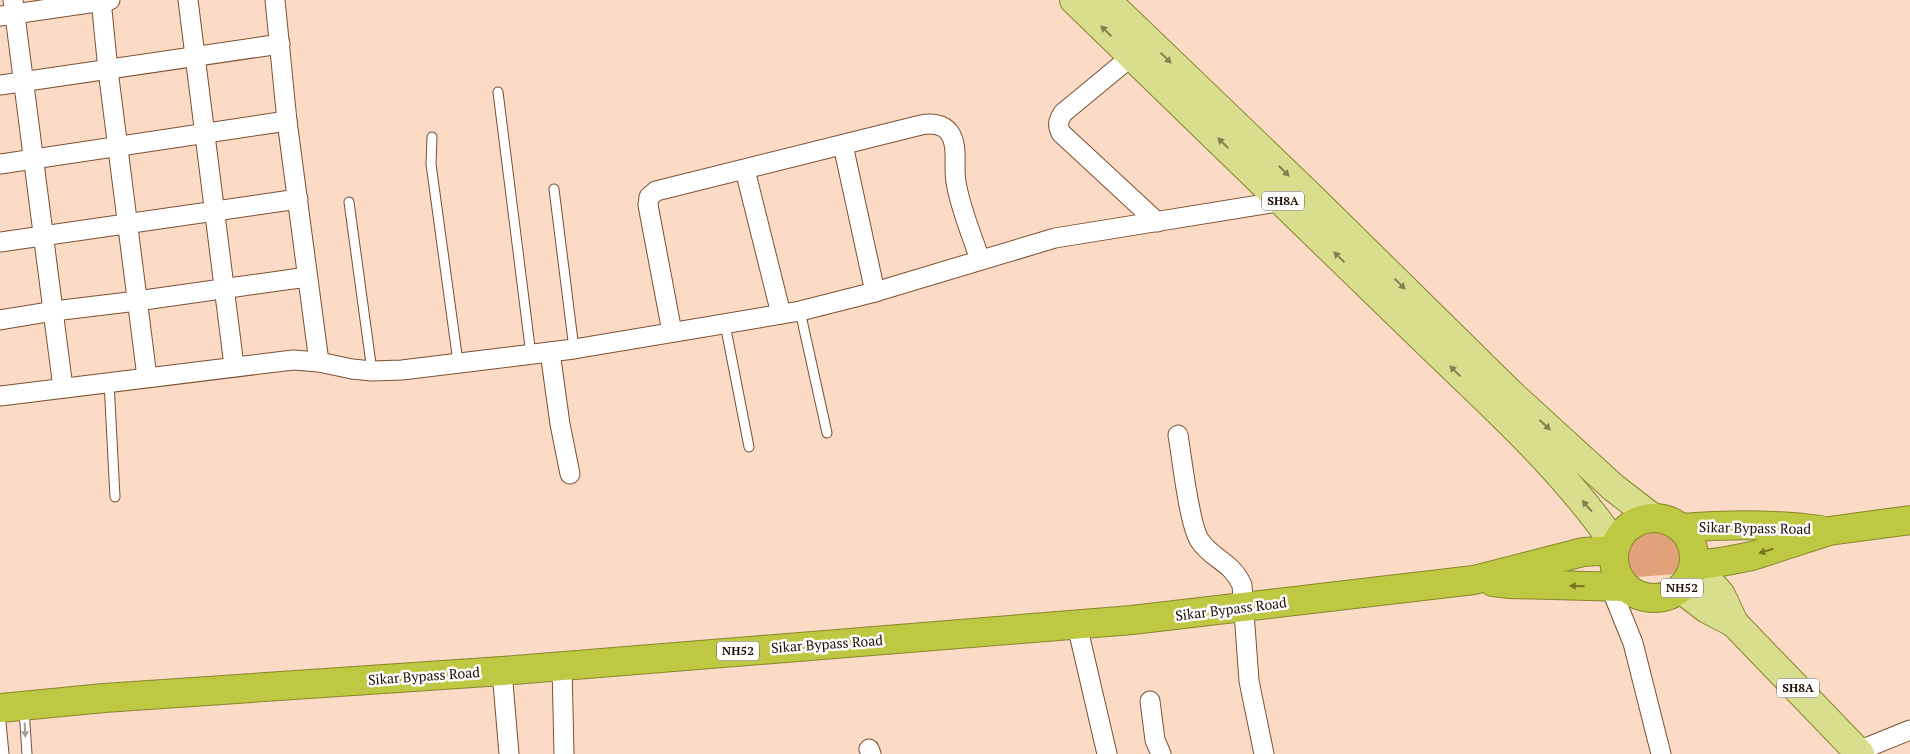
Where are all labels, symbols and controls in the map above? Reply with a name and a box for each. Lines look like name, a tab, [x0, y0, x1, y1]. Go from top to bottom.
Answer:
one-way arrow	[1100, 25, 1112, 37]
one-way arrow	[1160, 52, 1172, 64]
one-way arrow	[1217, 137, 1229, 149]
one-way arrow	[1277, 165, 1289, 177]
road number: SH8A	[1262, 192, 1304, 210]
one-way arrow	[1333, 251, 1345, 263]
one-way arrow	[1393, 278, 1405, 290]
one-way arrow	[1450, 365, 1462, 377]
one-way arrow	[1538, 419, 1550, 431]
one-way arrow	[1581, 501, 1593, 513]
street label: Sikar Bypass Road	[1699, 517, 1812, 538]
one-way arrow	[1758, 548, 1773, 556]
road number: NH52	[1661, 578, 1703, 598]
one-way arrow	[1568, 582, 1584, 590]
street label: Sikar Bypass Road	[1174, 592, 1288, 625]
street label: Sikar Bypass Road	[770, 630, 884, 657]
road number: NH52	[717, 641, 759, 660]
street label: Sikar Bypass Road	[367, 662, 481, 689]
road number: SH8A	[1777, 678, 1819, 698]
one-way arrow	[22, 722, 30, 738]

